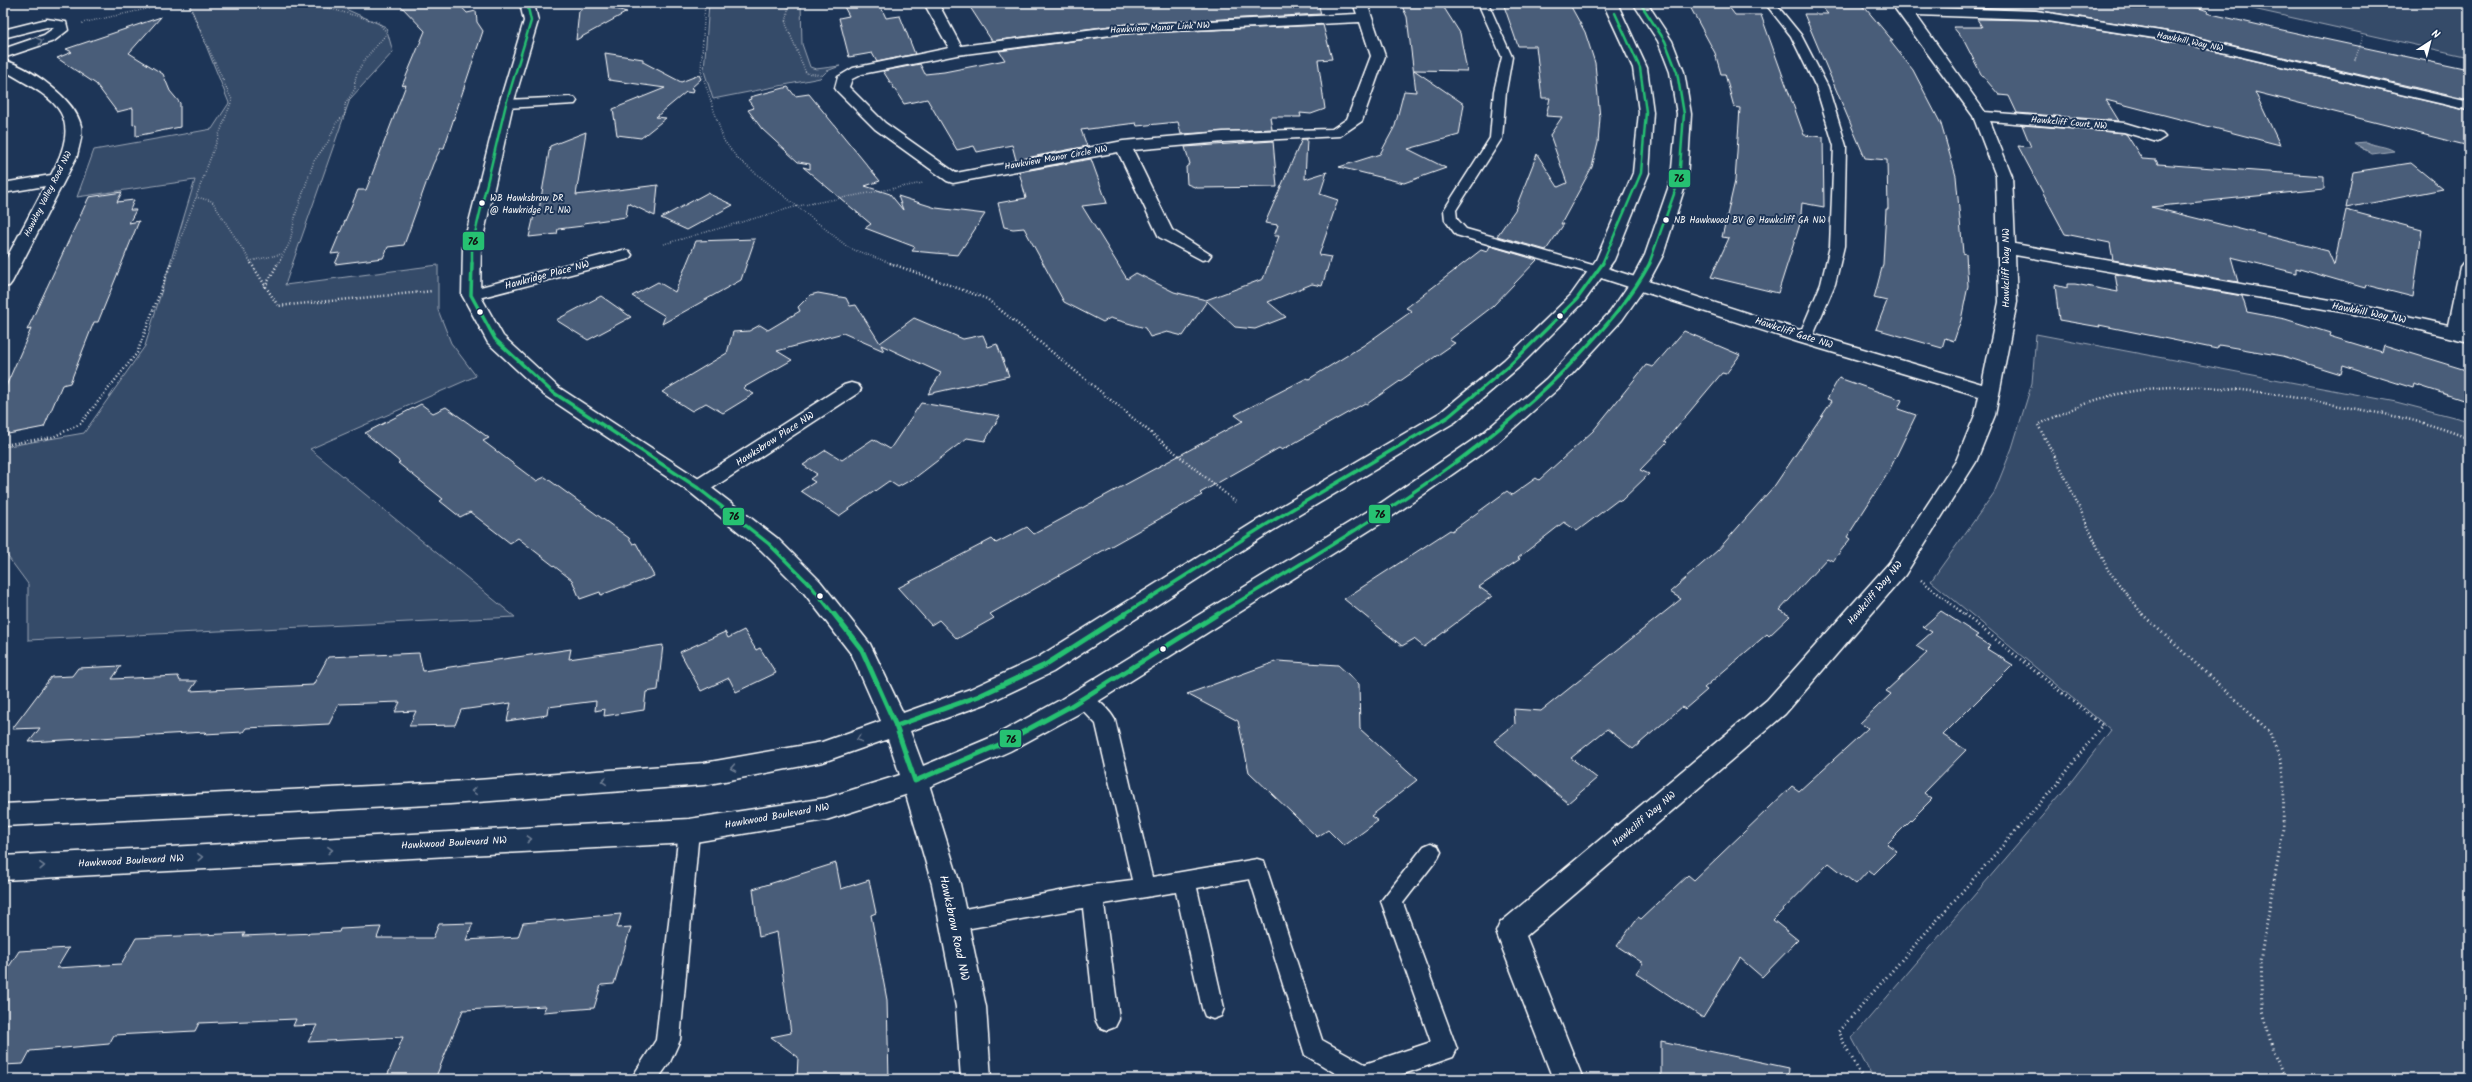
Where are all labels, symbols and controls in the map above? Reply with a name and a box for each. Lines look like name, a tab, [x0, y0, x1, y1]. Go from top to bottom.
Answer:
street label: Hawkview Manor Link NW	[1110, 18, 1210, 38]
north arrow	[2410, 22, 2450, 62]
text: N	[2427, 25, 2443, 44]
street label: Hawkhill Way NW	[2155, 28, 2225, 56]
one-way arrow	[36, 38, 43, 46]
street label: Hawkcliff Court NW	[2030, 112, 2108, 134]
street label: Hawkview Manor Circle NW	[1003, 142, 1109, 174]
street label: Hawkley Valley Road NW	[20, 148, 76, 240]
line badge: 76	[1668, 169, 1691, 188]
text: 76	[1673, 170, 1685, 188]
place label: WB Hawksbrow DR @ Hawkridge PL NW	[490, 191, 571, 218]
marker: WB Hawksbrow DR @ Hawkridge PL NW	[477, 198, 487, 208]
place label: NB Hawkwood BV @ Hawkcliff GA NW	[1674, 213, 1826, 228]
marker: NB Hawkwood BV @ Hawkcliff GA NW	[1661, 215, 1671, 225]
street label: Hawkcliff Way NW	[1998, 228, 2014, 308]
line badge: 76	[462, 231, 485, 251]
text: 76	[467, 233, 479, 251]
street label: Hawkridge Place NW	[503, 256, 591, 294]
street label: Hawkhill Way NW	[2331, 298, 2408, 328]
unlabelled marker	[475, 307, 485, 317]
unlabelled marker	[1555, 311, 1565, 321]
street label: Hawkcliff Gate NW	[1753, 313, 1835, 353]
street label: Hawksbrow Place NW	[732, 407, 818, 470]
line badge: 76	[1368, 504, 1391, 524]
text: 76	[1374, 506, 1386, 524]
line badge: 76	[722, 507, 745, 526]
text: 76	[728, 508, 740, 526]
street label: Hawkcliff Way NW	[1843, 557, 1907, 629]
unlabelled marker	[815, 591, 825, 601]
unlabelled marker	[1158, 644, 1168, 654]
line badge: 76	[999, 729, 1022, 748]
text: 76	[1005, 731, 1017, 749]
one-way arrow	[856, 735, 863, 743]
one-way arrow	[730, 764, 736, 772]
one-way arrow	[601, 777, 607, 786]
one-way arrow	[471, 786, 477, 795]
street label: Hawkcliff Way NW	[1608, 787, 1680, 851]
street label: Hawkwood Boulevard NW	[723, 799, 831, 833]
street label: Hawkwood Boulevard NW	[401, 832, 508, 854]
one-way arrow	[526, 835, 532, 844]
one-way arrow	[327, 846, 333, 854]
street label: Hawkwood Boulevard NW	[78, 850, 185, 872]
one-way arrow	[197, 853, 203, 861]
one-way arrow	[39, 861, 45, 870]
street label: Hawksbrow Road NW	[934, 873, 974, 983]

